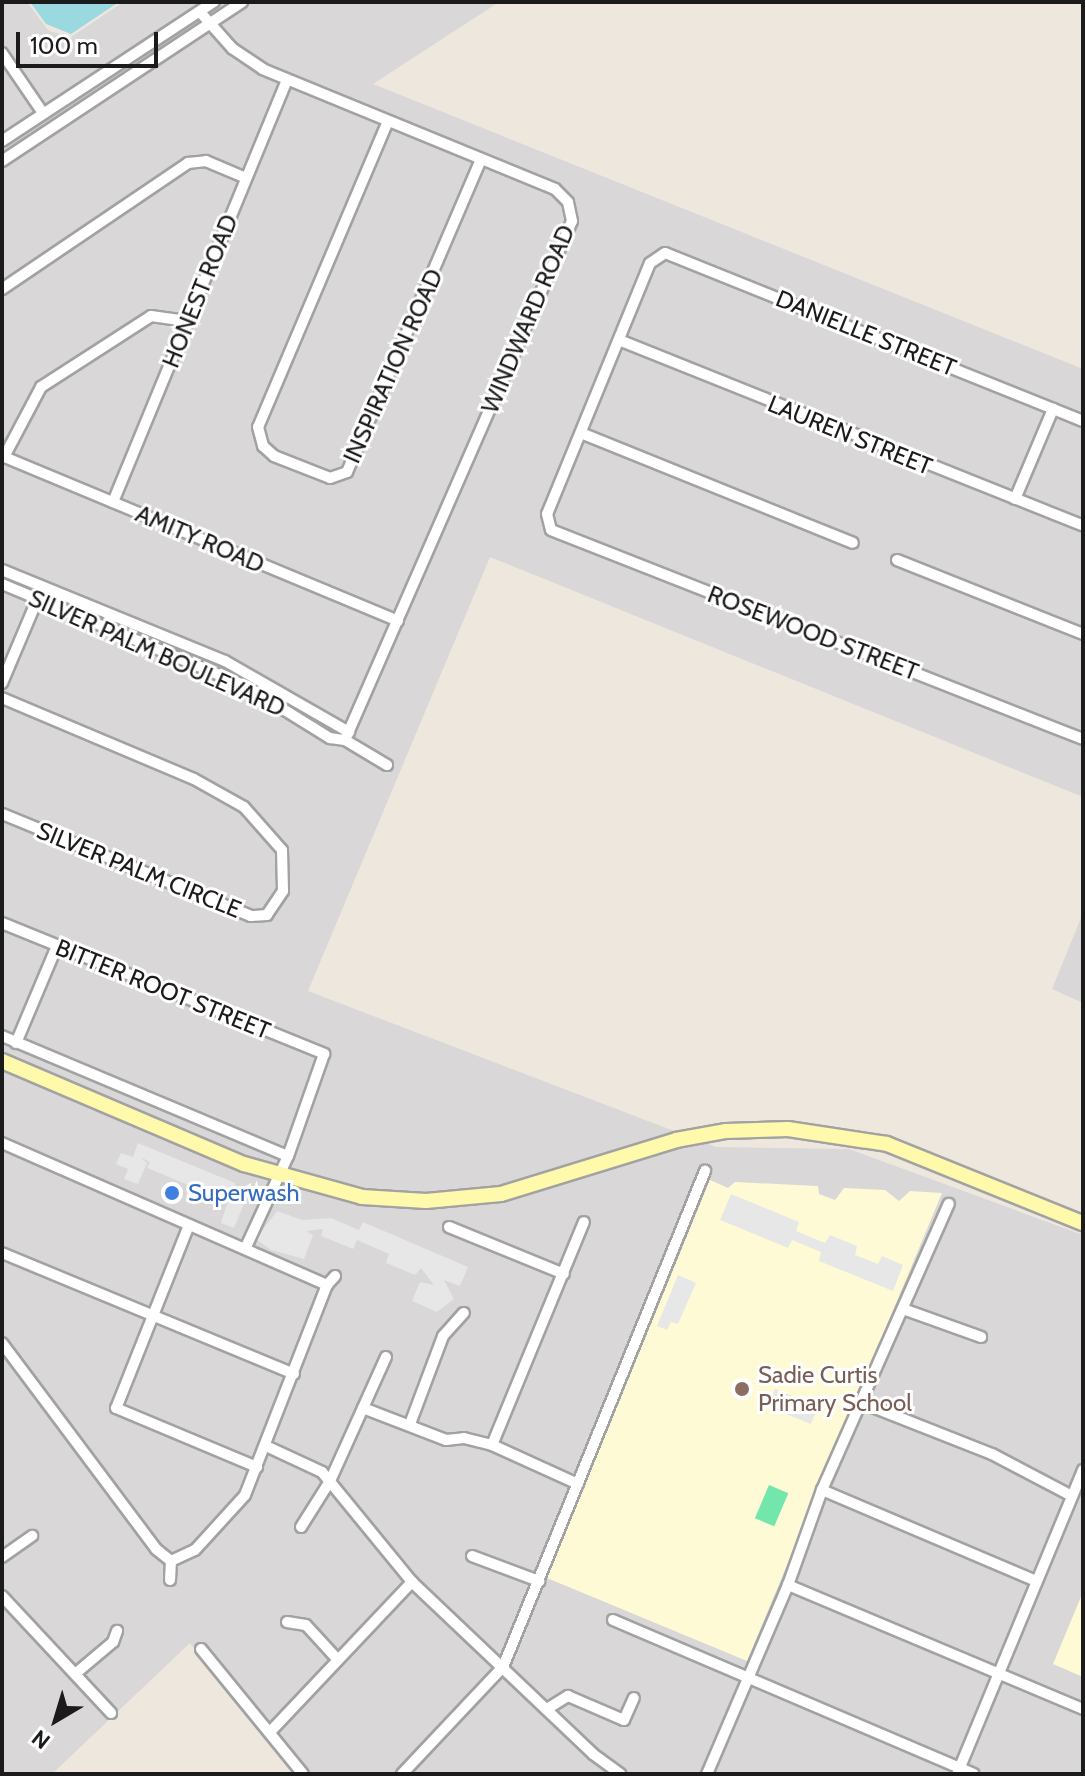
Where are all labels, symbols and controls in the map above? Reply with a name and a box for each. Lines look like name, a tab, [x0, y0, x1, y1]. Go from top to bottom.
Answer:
scale bar	[20, 16, 162, 66]
text: 100 m	[30, 31, 98, 60]
street label: HONEST ROAD	[156, 210, 244, 372]
street label: WINDWARD ROAD	[475, 220, 581, 418]
street label: INSPIRATION ROAD	[337, 264, 449, 468]
street label: DANIELLE STREET	[772, 284, 960, 382]
street label: LAUREN STREET	[764, 389, 936, 481]
street label: AMITY ROAD	[131, 499, 269, 579]
street label: ROSEWOOD STREET	[704, 580, 922, 686]
street label: SILVER PALM BOULEVARD	[24, 583, 290, 723]
street label: SILVER PALM CIRCLE	[33, 816, 245, 924]
street label: BITTER ROOT STREET	[51, 933, 275, 1045]
place label: Superwash	[188, 1179, 299, 1207]
marker: Superwash	[163, 1184, 181, 1202]
place label: Sadie Curtis Primary School	[758, 1361, 912, 1417]
marker: Sadie Curtis Primary School	[733, 1380, 751, 1398]
north arrow	[16, 1680, 96, 1760]
text: N	[26, 1724, 55, 1755]

